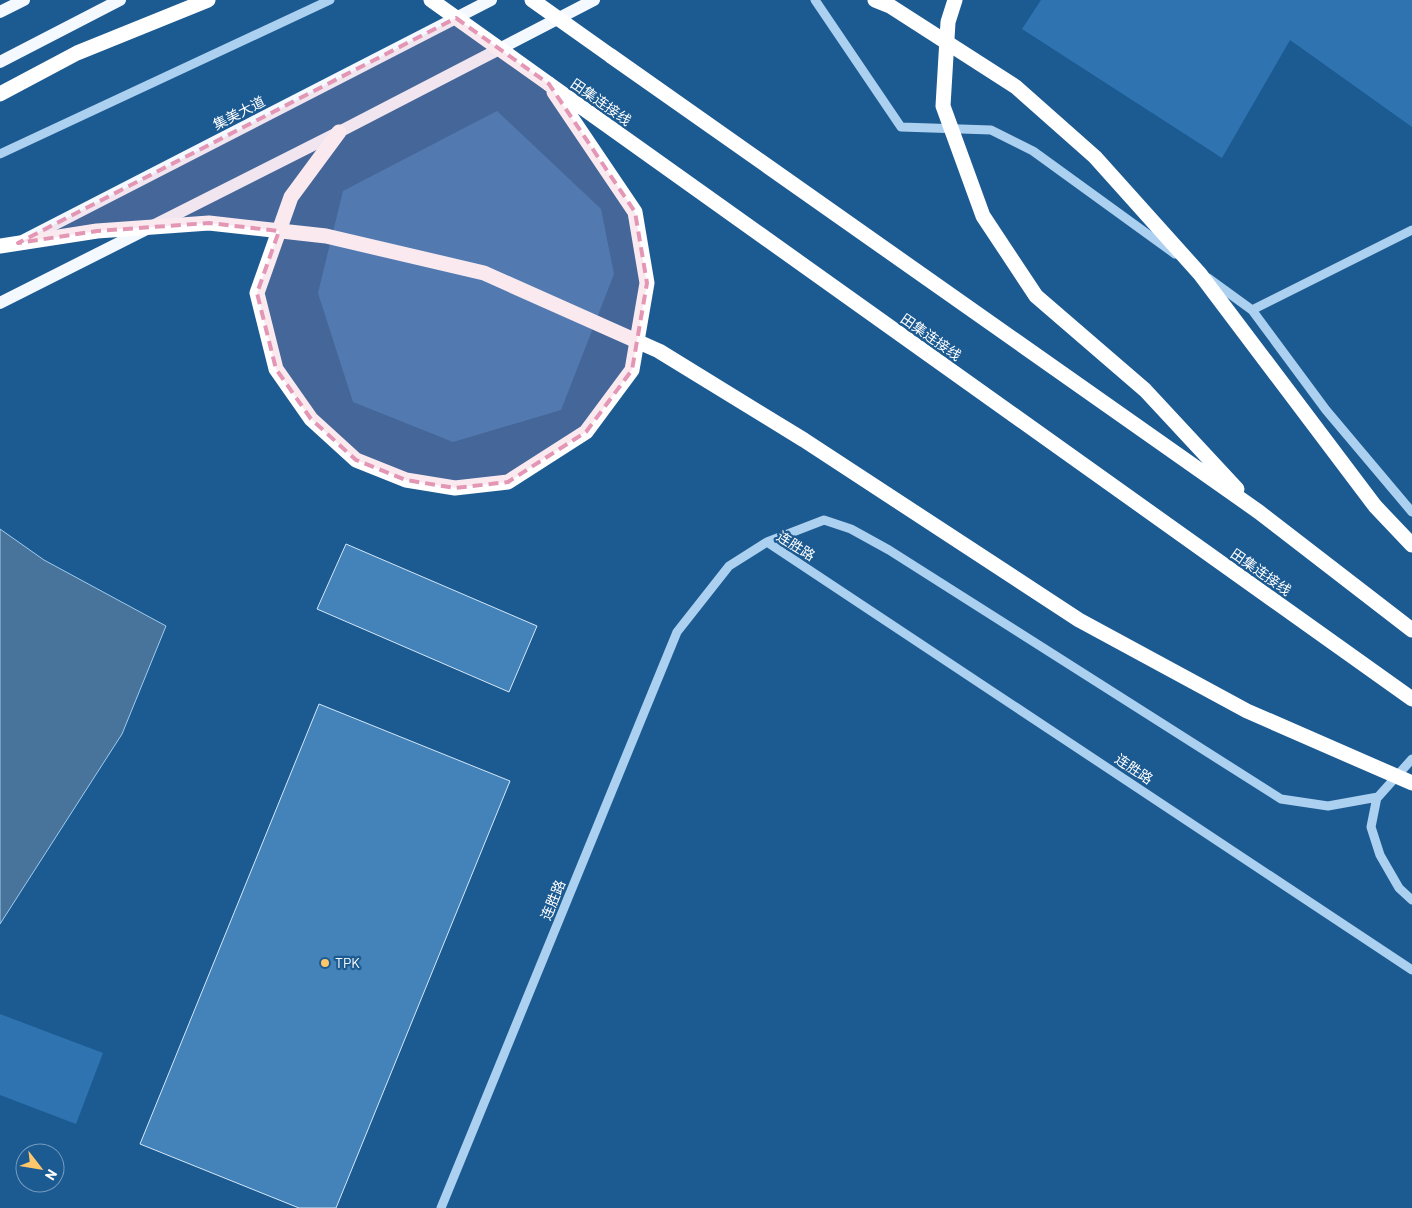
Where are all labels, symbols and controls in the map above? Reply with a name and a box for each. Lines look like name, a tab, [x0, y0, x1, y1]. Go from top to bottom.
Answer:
street label: 田集连接线	[568, 75, 635, 129]
street label: 集美大道	[210, 92, 268, 133]
street label: 田集连接线	[898, 310, 965, 364]
street label: 连胜路	[774, 527, 819, 564]
street label: 田集连接线	[1228, 545, 1295, 599]
street label: 连胜路	[1112, 750, 1156, 787]
street label: 连胜路	[537, 877, 568, 922]
place label: TPK	[335, 954, 360, 971]
marker: TPK	[319, 957, 331, 969]
north arrow	[15, 1143, 65, 1193]
text: N	[42, 1167, 61, 1183]

